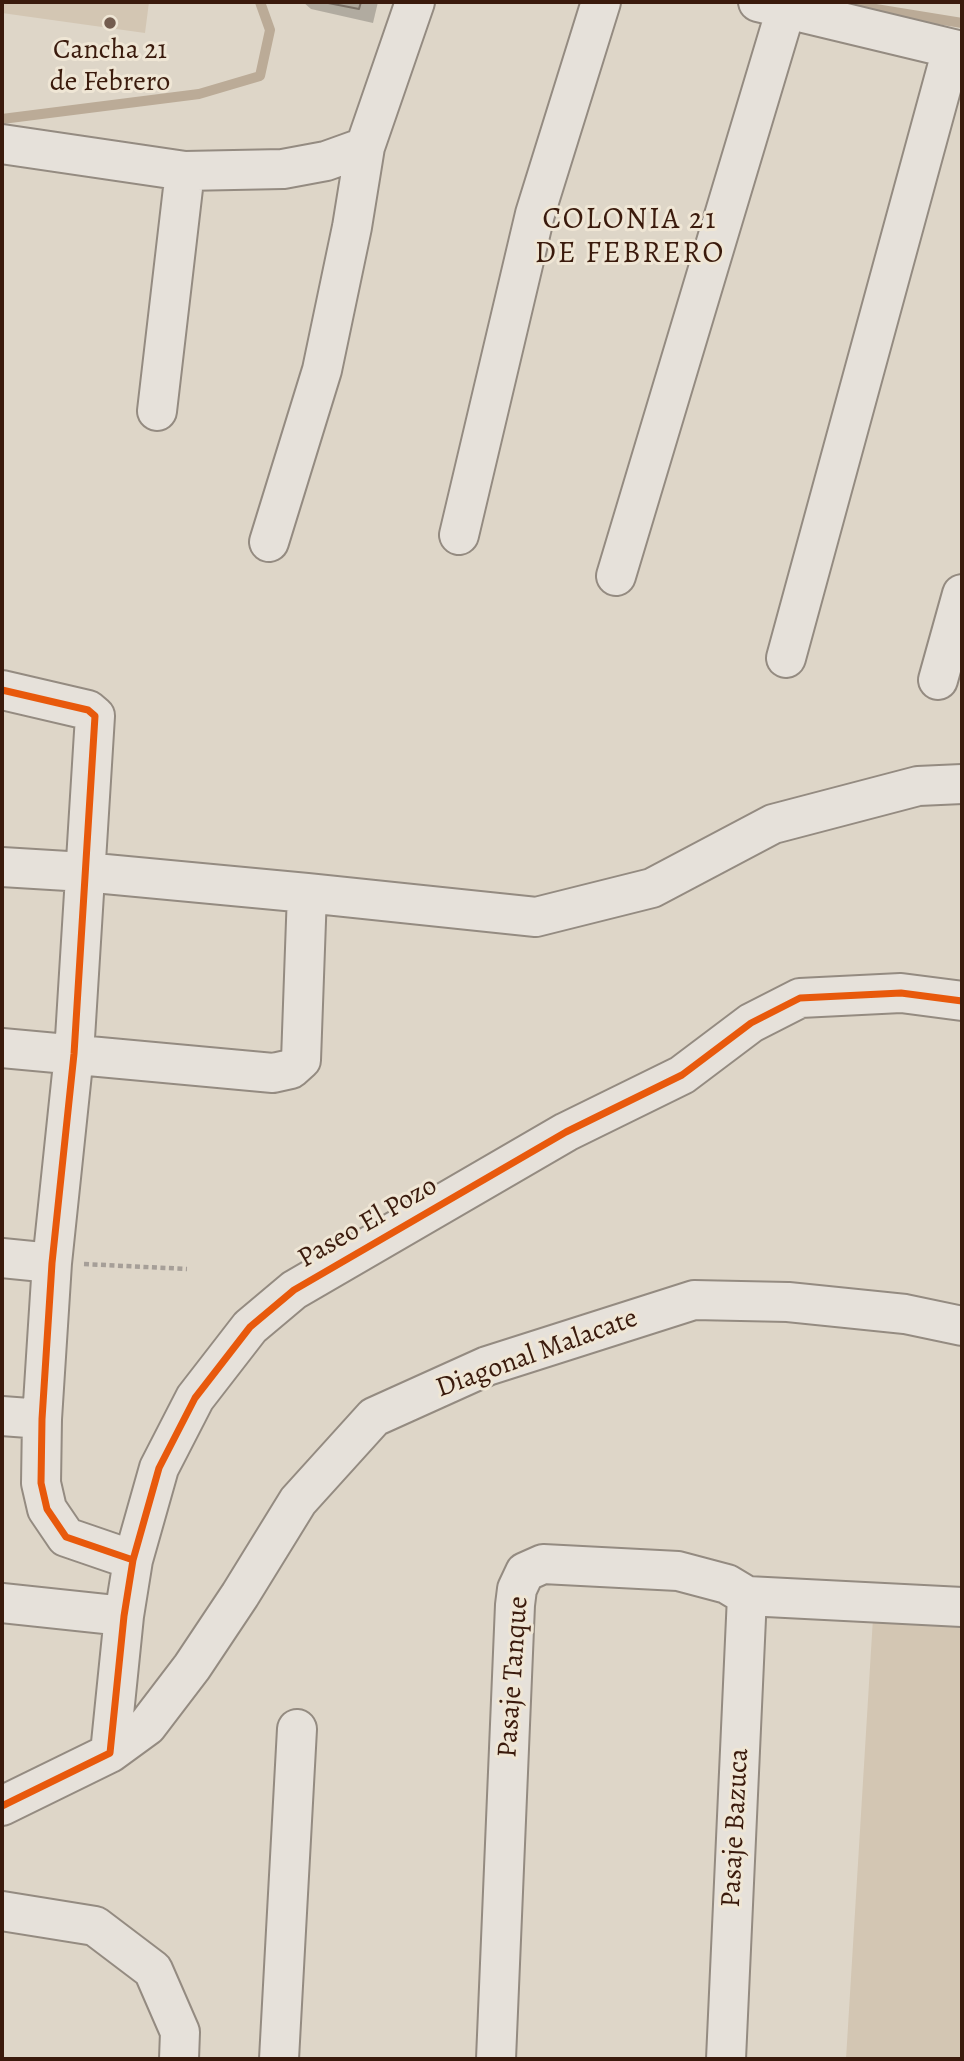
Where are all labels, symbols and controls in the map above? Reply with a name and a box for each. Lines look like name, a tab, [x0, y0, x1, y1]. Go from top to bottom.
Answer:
marker: Cancha 21 de Febrero	[102, 15, 118, 31]
place label: Cancha 21 de Febrero	[50, 34, 170, 100]
district label: COLONIA 21 DE FEBRERO	[536, 203, 724, 274]
street label: Paseo El Pozo	[292, 1170, 444, 1276]
street label: Diagonal Malacate	[432, 1302, 642, 1406]
street label: Pasaje Tanque	[492, 1595, 536, 1759]
street label: Pasaje Bazuca	[715, 1747, 757, 1909]

